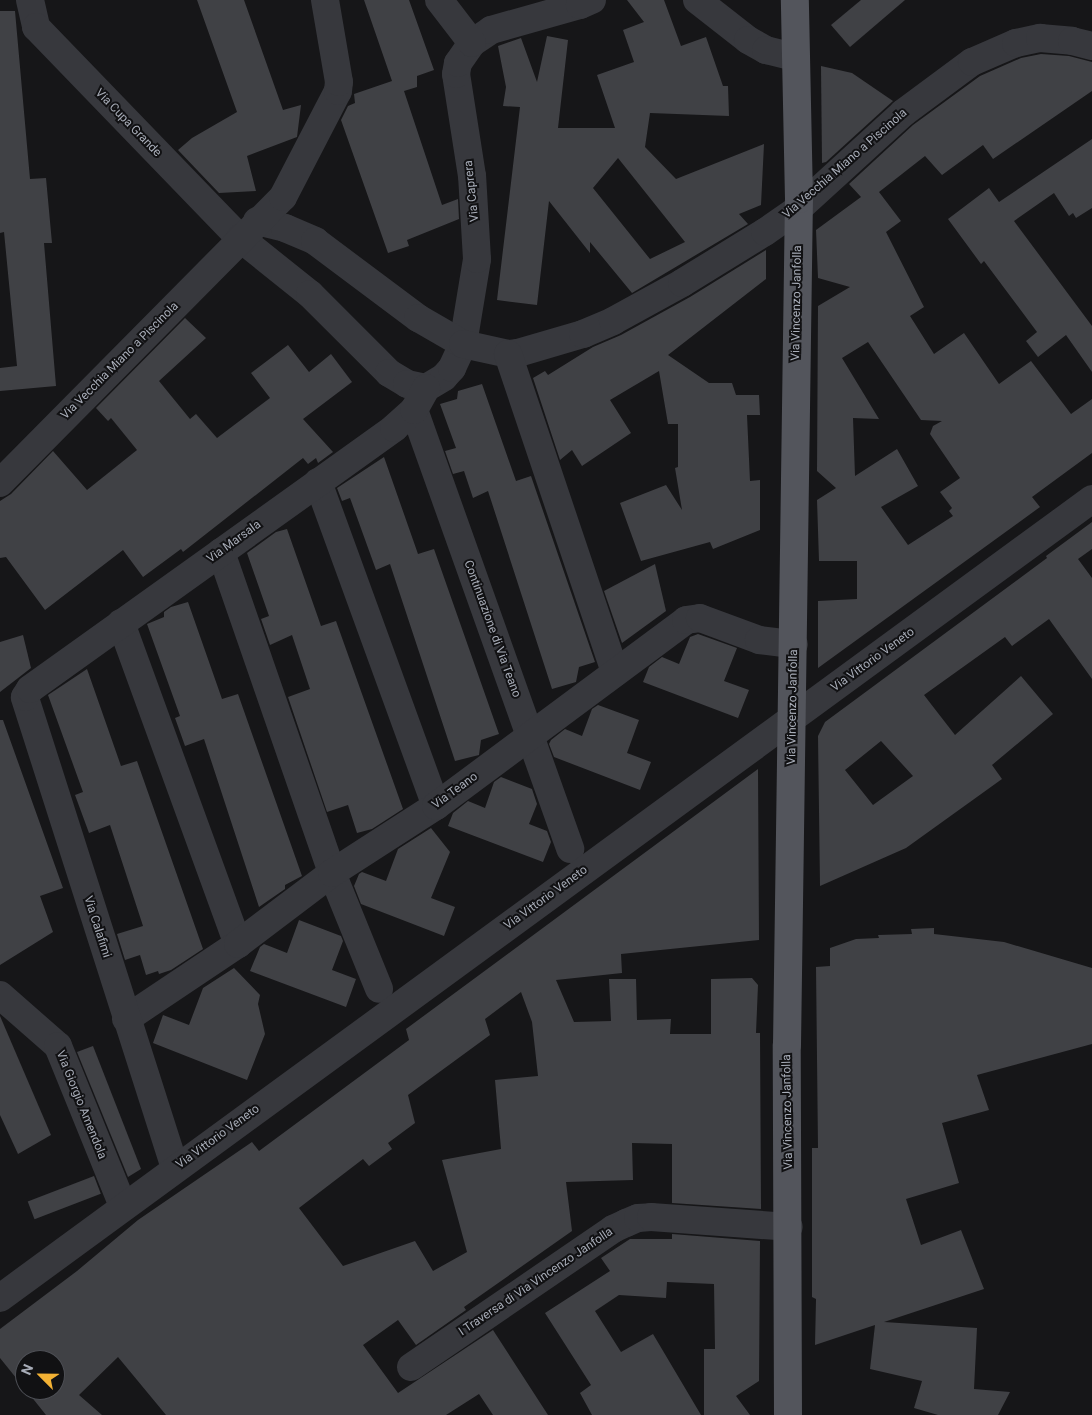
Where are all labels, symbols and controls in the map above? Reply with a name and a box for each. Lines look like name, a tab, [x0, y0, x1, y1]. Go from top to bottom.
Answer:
street label: Via Cupa Grande	[92, 86, 164, 160]
street label: Via Vecchia Miano a Piscinola	[780, 106, 910, 222]
street label: Via Caprera	[462, 160, 482, 222]
street label: Via Vincenzo Janfolla	[789, 245, 805, 361]
street label: Via Vecchia Miano a Piscinola	[58, 299, 182, 423]
street label: Via Marsala	[204, 518, 264, 566]
street label: Continuazione di Via Teano	[460, 558, 524, 700]
street label: Via Vittorio Veneto	[829, 625, 917, 695]
street label: Via Vincenzo Janfolla	[785, 649, 801, 765]
street label: Via Teano	[429, 770, 481, 812]
street label: Via Vittorio Veneto	[502, 863, 590, 933]
street label: Via Calafimi	[80, 894, 114, 960]
street label: Via Giorgio Amendola	[53, 1049, 109, 1161]
street label: Via Vincenzo Janfolla	[780, 1054, 796, 1170]
street label: Via Vittorio Veneto	[174, 1102, 262, 1172]
street label: I Traversa di Via Vincenzo Janfolla	[456, 1225, 616, 1339]
north arrow	[15, 1350, 65, 1400]
text: N	[18, 1362, 36, 1377]

